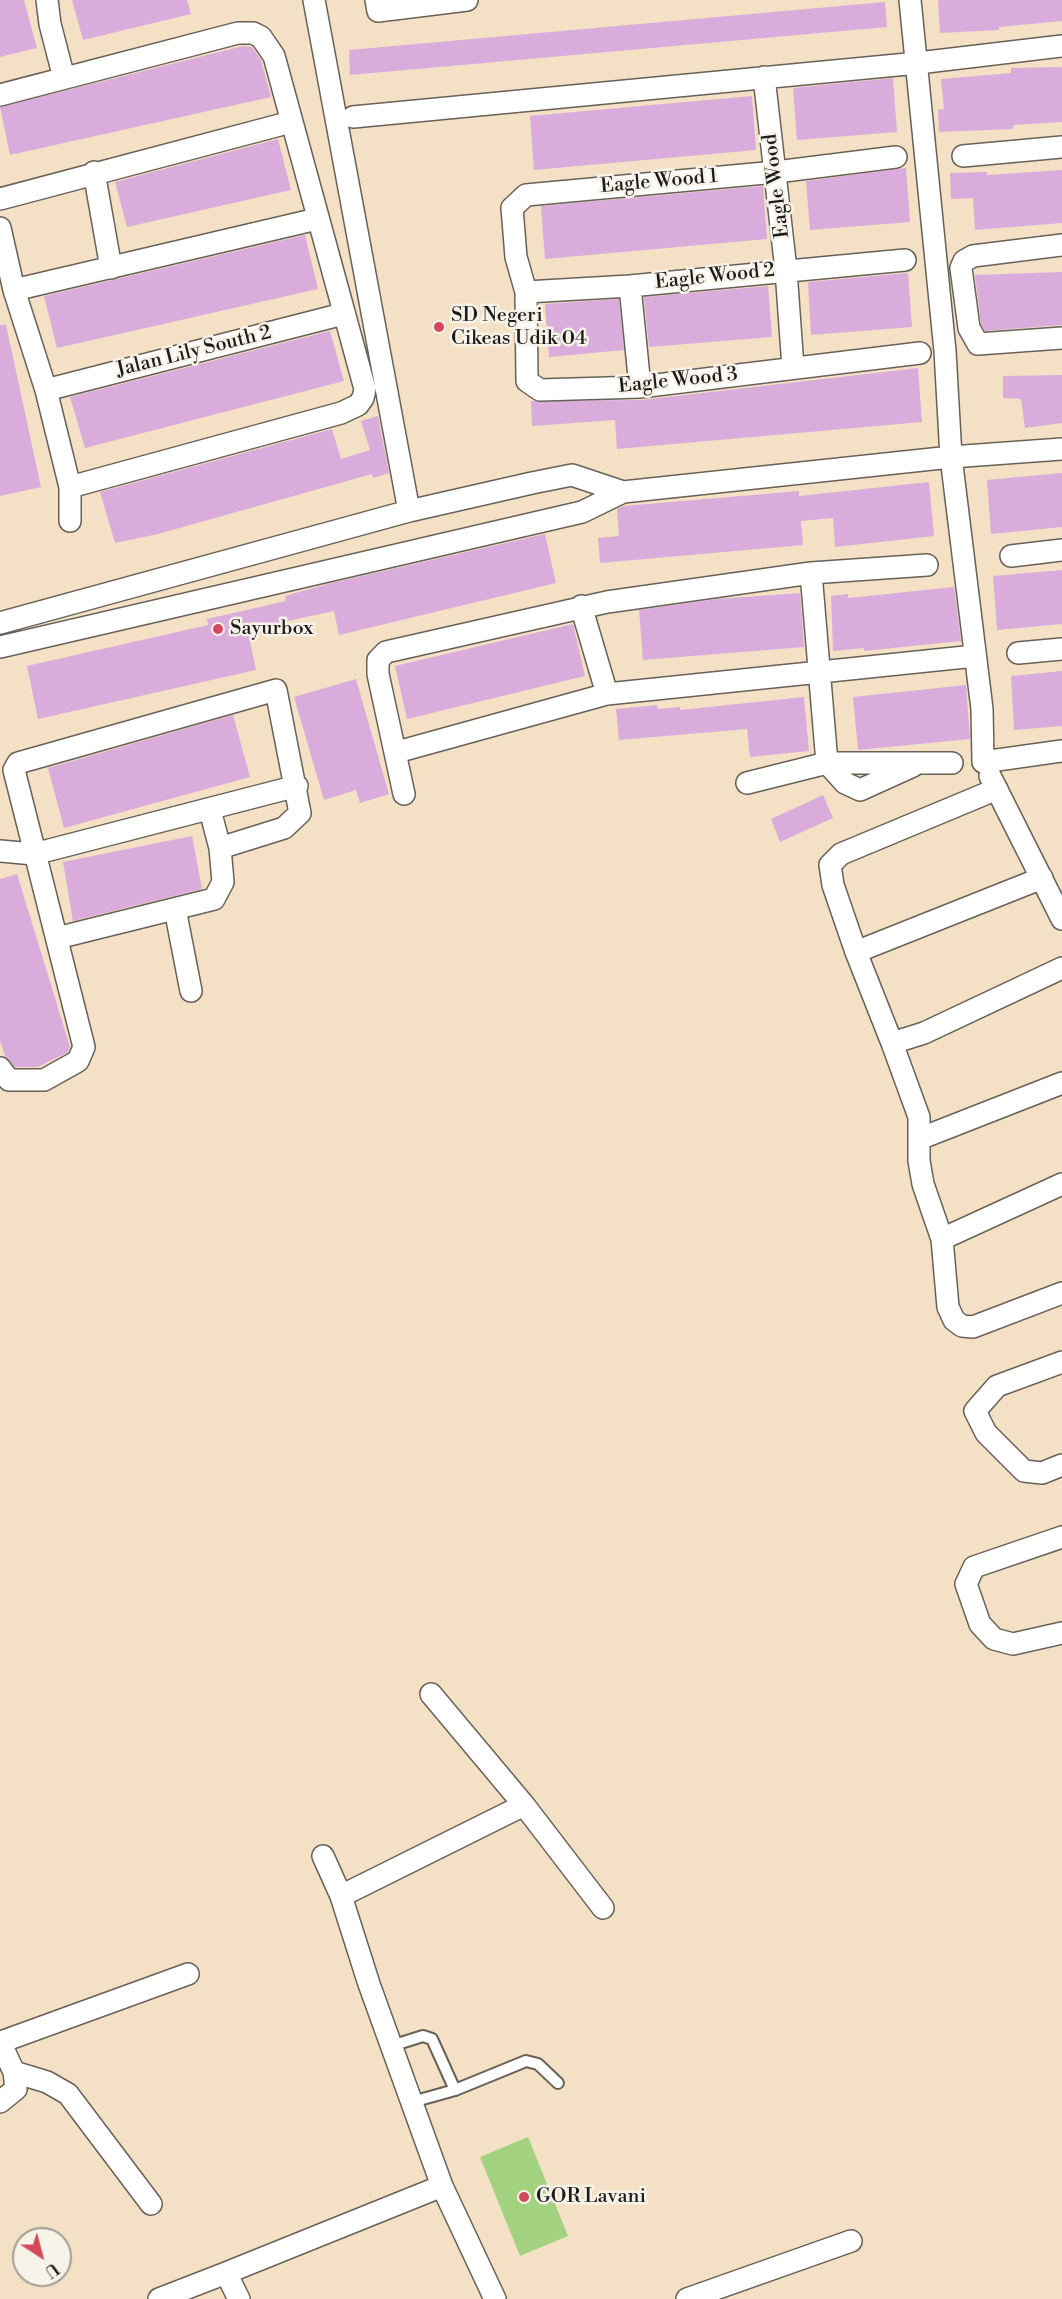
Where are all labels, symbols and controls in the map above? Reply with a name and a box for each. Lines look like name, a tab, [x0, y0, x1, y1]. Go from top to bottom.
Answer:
street label: Eagle Wood	[759, 132, 795, 240]
street label: Eagle Wood 1	[599, 165, 719, 199]
street label: Eagle Wood 2	[654, 259, 776, 295]
place label: SD Negeri Cikeas Udik 04	[451, 304, 587, 351]
marker: SD Negeri Cikeas Udik 04	[432, 320, 446, 334]
street label: Jalan Lily South 2	[114, 321, 274, 383]
street label: Eagle Wood 3	[617, 363, 739, 399]
place label: Sayurbox	[230, 617, 313, 641]
marker: Sayurbox	[211, 622, 225, 636]
place label: GOR Lavani	[536, 2185, 646, 2209]
marker: GOR Lavani	[517, 2190, 531, 2204]
north arrow	[12, 2227, 72, 2287]
text: U	[41, 2258, 62, 2282]

